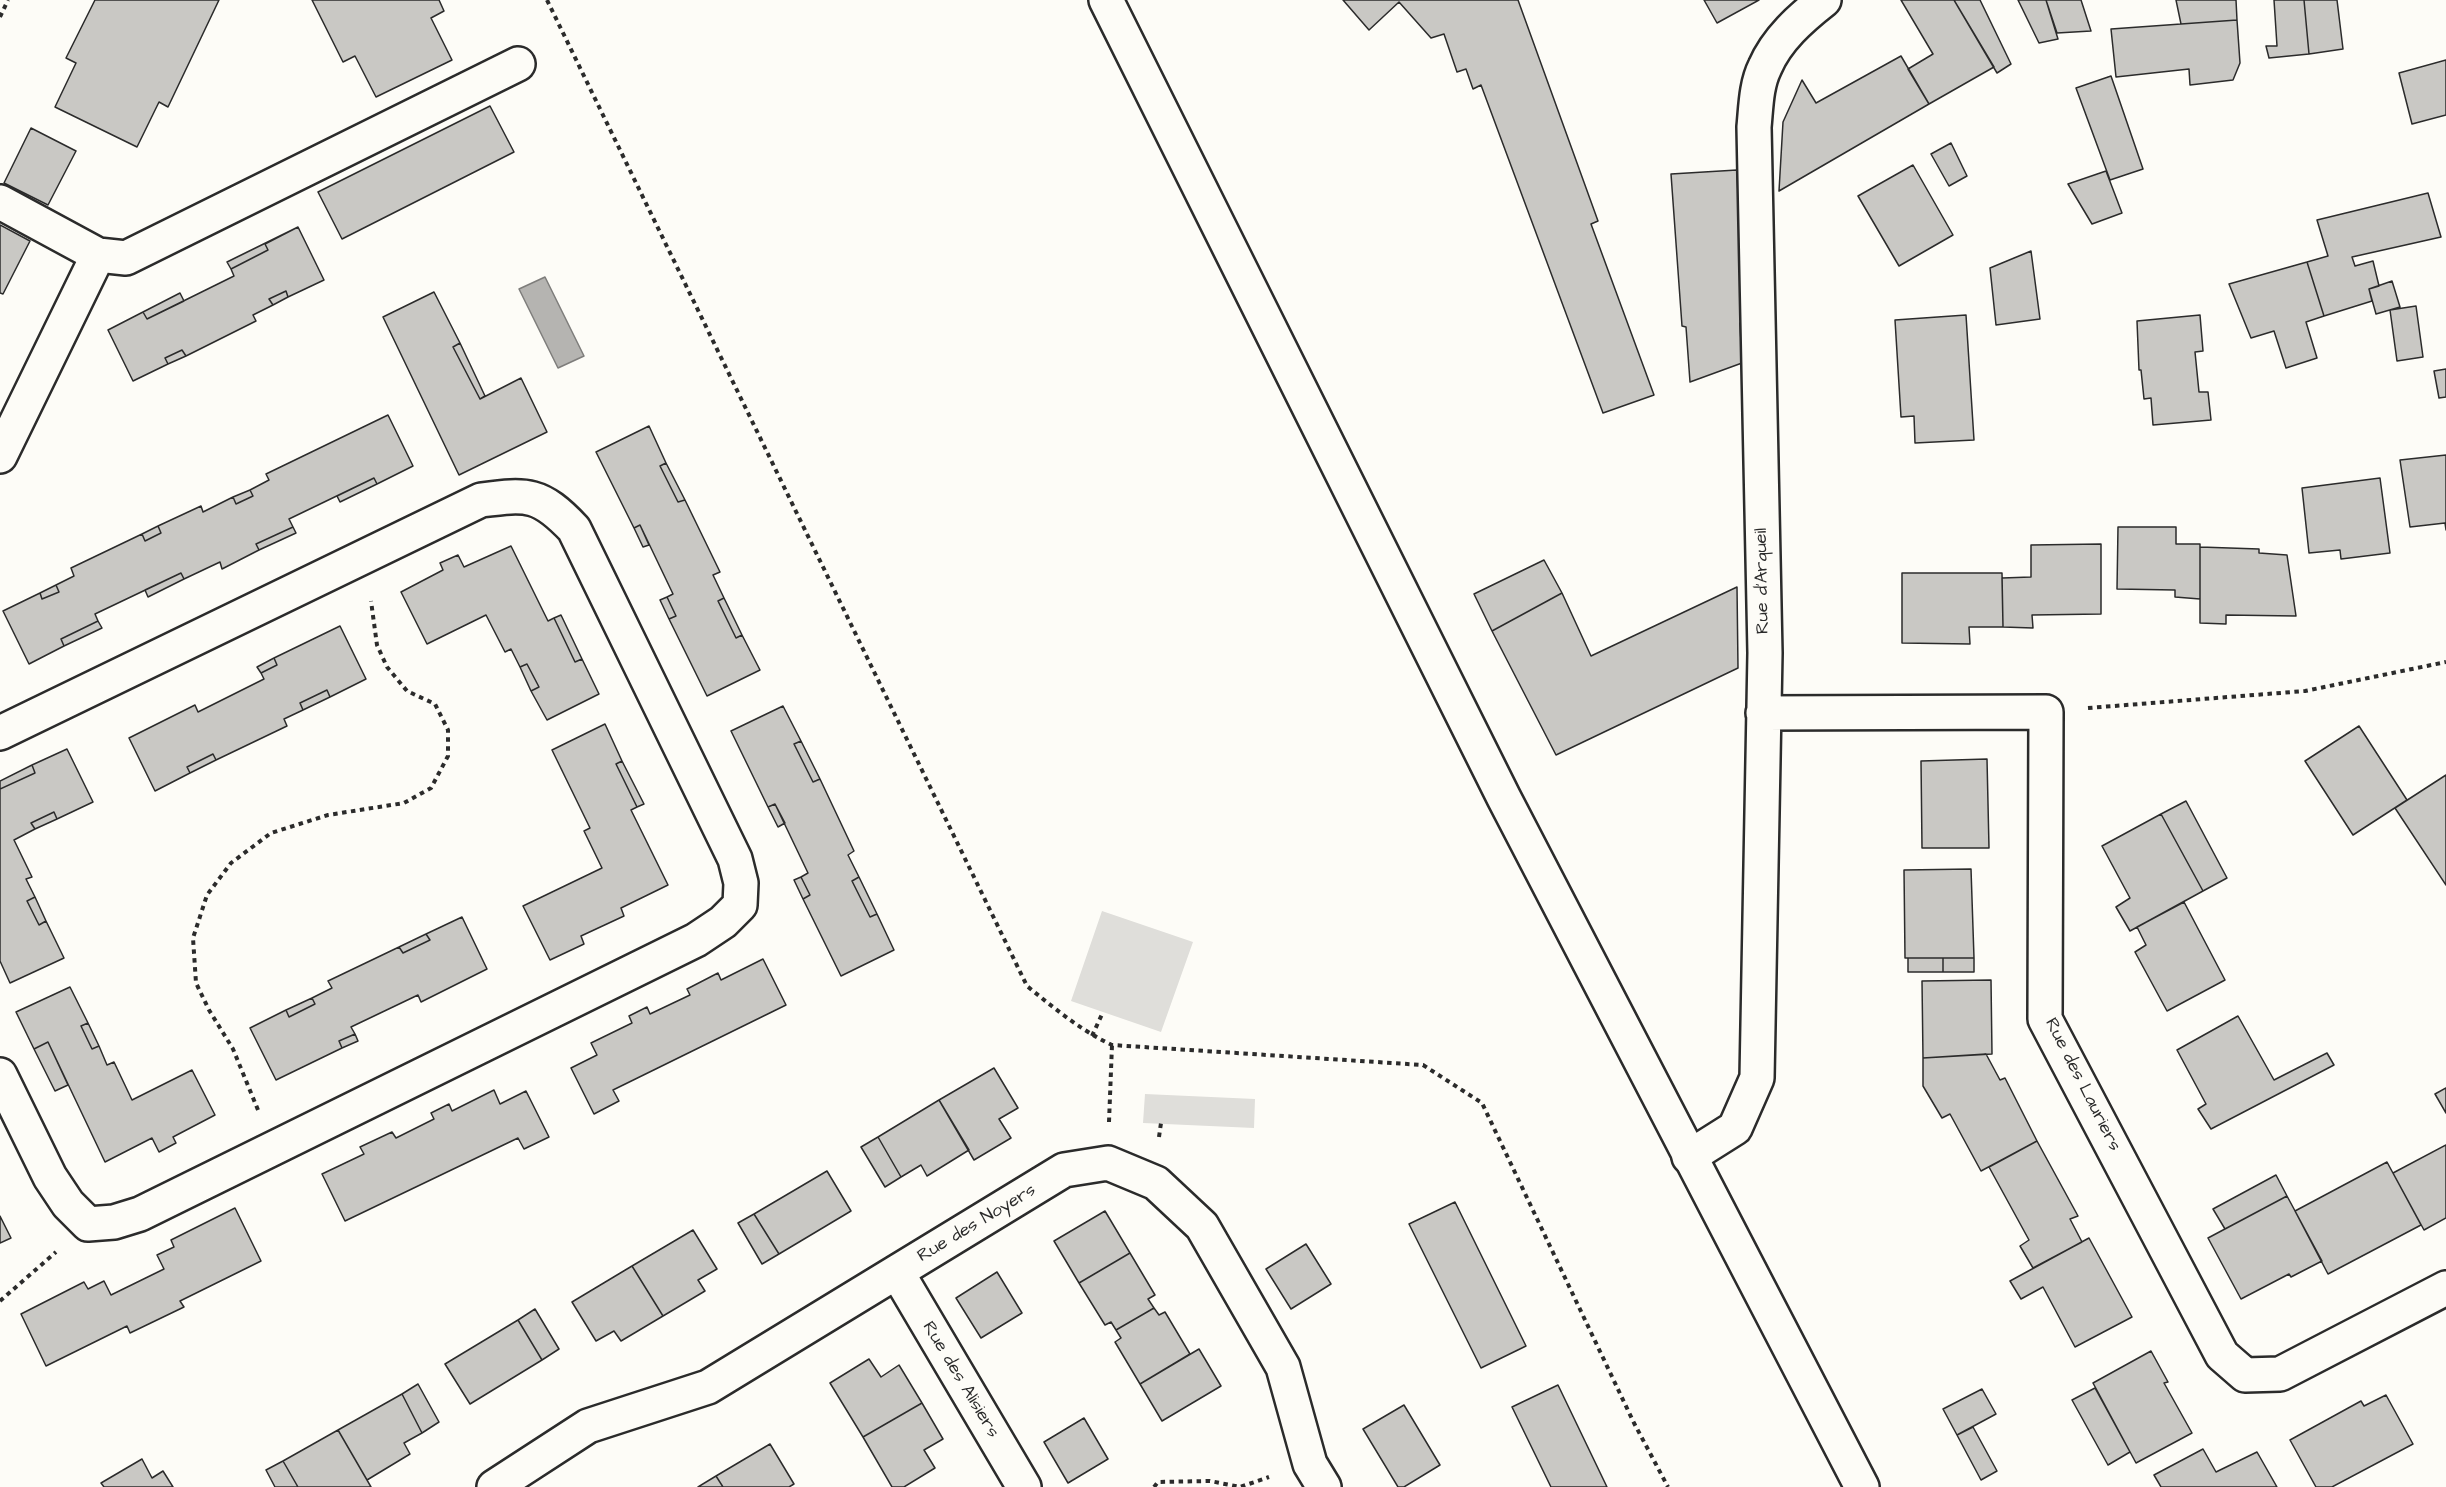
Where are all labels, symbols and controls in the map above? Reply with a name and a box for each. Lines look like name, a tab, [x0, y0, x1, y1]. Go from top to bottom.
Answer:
street label: Rue d'Arqueil	[1751, 528, 1775, 634]
street label: Rue des Lauriers	[2039, 1015, 2125, 1155]
street label: Rue des Noyers	[914, 1180, 1040, 1268]
street label: Rue des Alisiers	[917, 1318, 1003, 1442]

